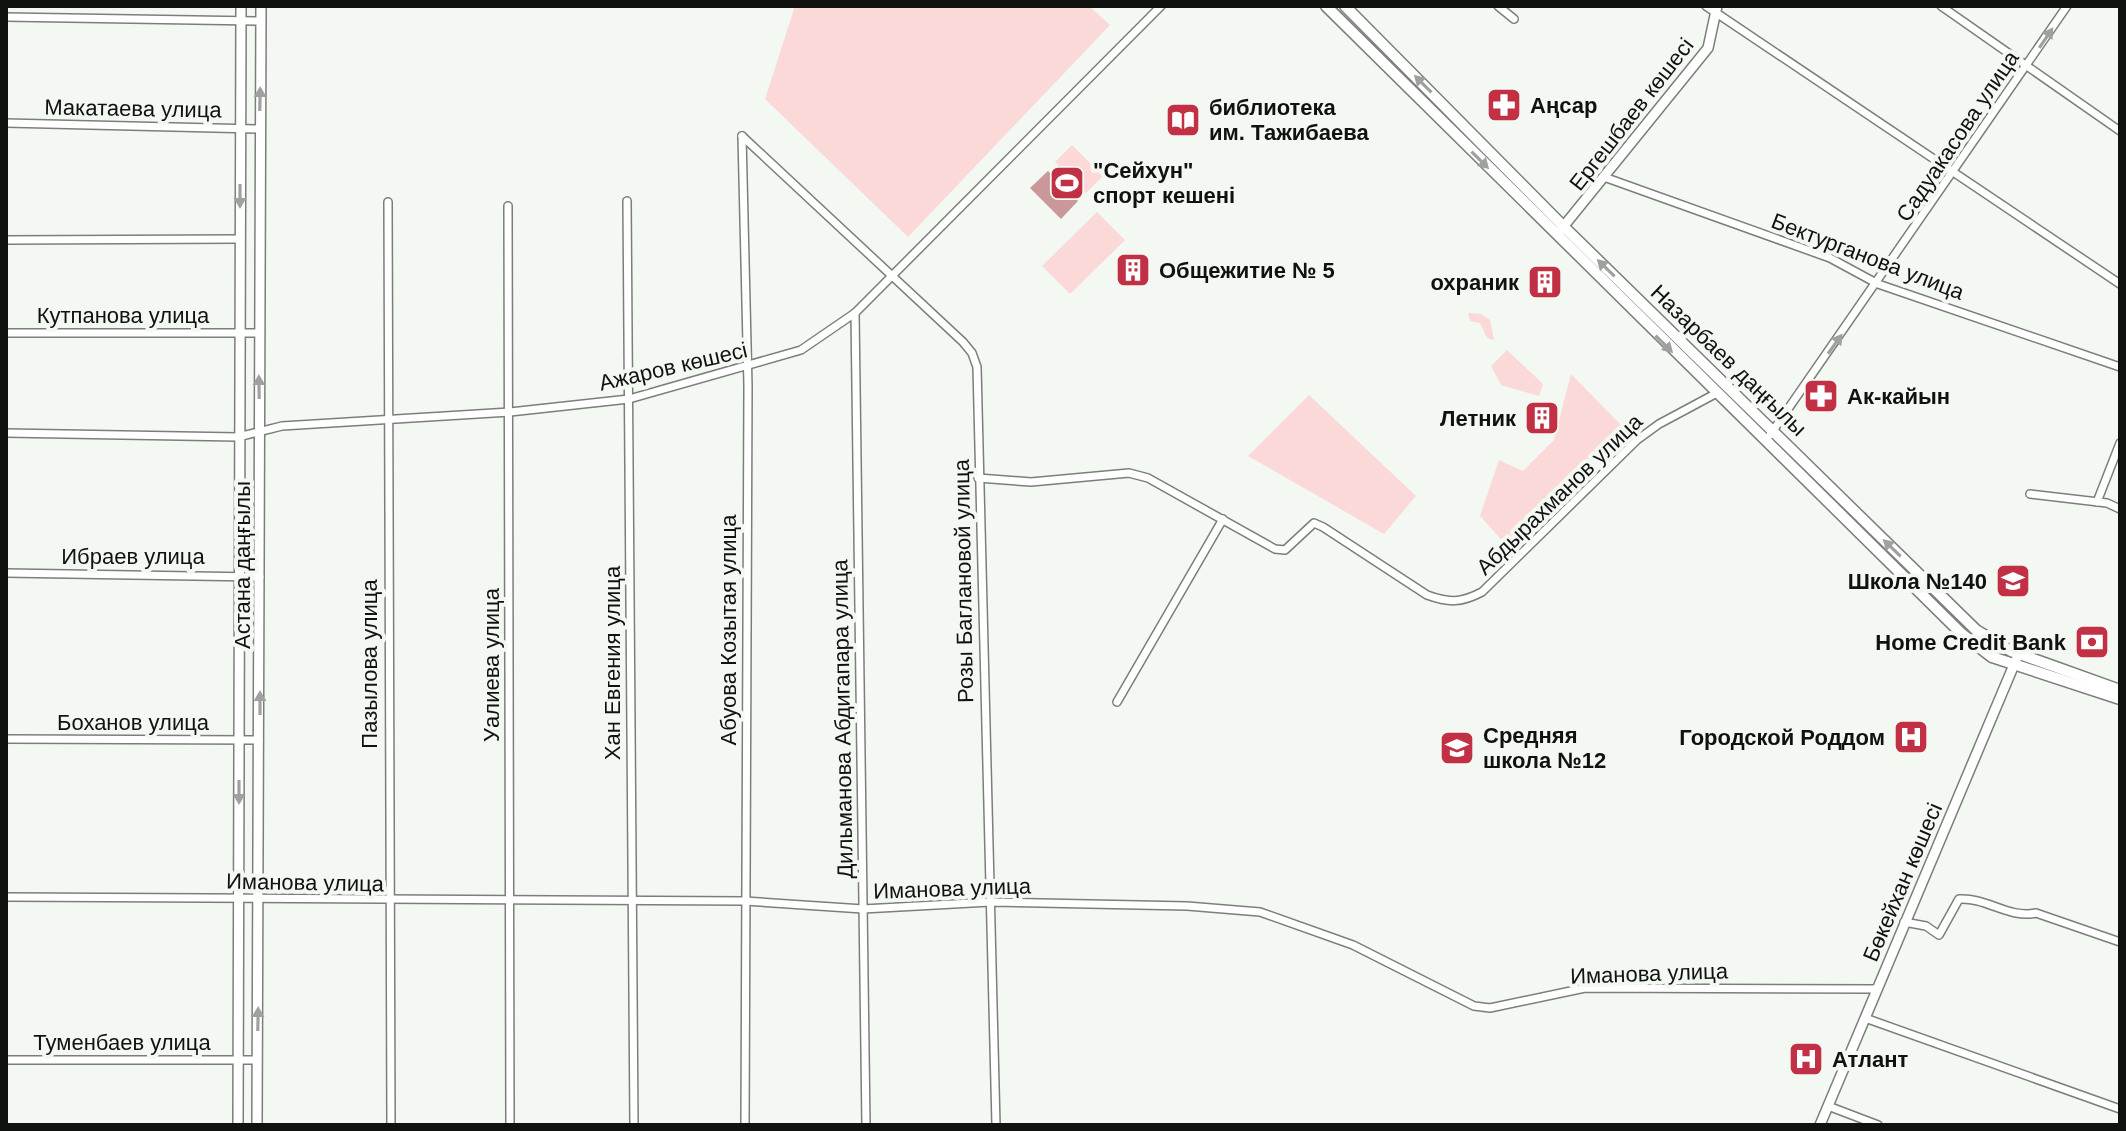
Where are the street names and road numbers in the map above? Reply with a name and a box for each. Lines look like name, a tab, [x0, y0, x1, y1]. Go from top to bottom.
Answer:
street label: Ергешбаев көшесі	[1564, 33, 1699, 195]
street label: Садуакасова улица	[1891, 46, 2024, 226]
street label: Макатаева улица	[44, 94, 223, 123]
street label: Бектурганова улица	[1768, 208, 1968, 305]
street label: Назарбаев даңғылы	[1646, 280, 1812, 441]
street label: Кутпанова улица	[37, 303, 210, 328]
street label: Ажаров көшесі	[596, 337, 750, 396]
street label: Абдырахманов улица	[1471, 408, 1648, 580]
street label: Розы Баглановой улица	[949, 458, 978, 703]
street label: Астана даңғылы	[230, 481, 255, 649]
street label: Абуова Козытая улица	[716, 514, 741, 745]
street label: Ибраев улица	[61, 544, 205, 569]
street label: Дильманова Абдигапара улица	[827, 558, 858, 879]
street label: Хан Евгения улица	[600, 565, 625, 760]
street label: Пазылова улица	[357, 579, 382, 749]
street label: Уалиева улица	[479, 587, 504, 742]
street label: Боханов улица	[57, 710, 210, 735]
street label: Бөкейхан көшесі	[1858, 799, 1947, 965]
street label: Иманова улица	[226, 869, 385, 896]
street label: Иманова улица	[873, 873, 1032, 904]
street label: Иманова улица	[1570, 958, 1729, 989]
street label: Туменбаев улица	[33, 1030, 211, 1055]

